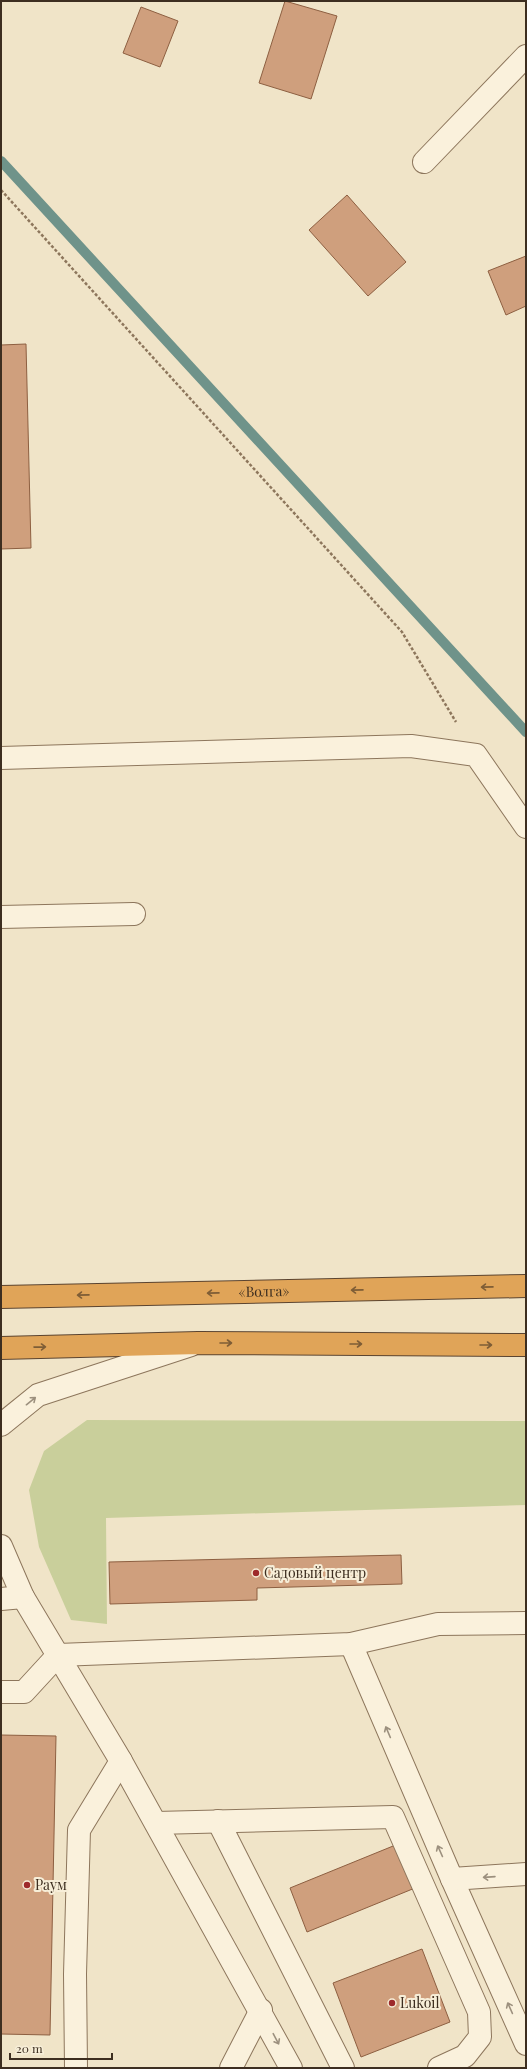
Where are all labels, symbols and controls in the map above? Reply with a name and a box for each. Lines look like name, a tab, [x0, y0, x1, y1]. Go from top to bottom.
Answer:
street label: «Волга»	[238, 1281, 290, 1301]
one-way arrow	[481, 1283, 494, 1291]
one-way arrow	[351, 1286, 364, 1294]
one-way arrow	[207, 1289, 220, 1297]
one-way arrow	[77, 1292, 90, 1299]
one-way arrow	[219, 1339, 232, 1347]
one-way arrow	[349, 1340, 362, 1348]
one-way arrow	[479, 1341, 492, 1349]
one-way arrow	[33, 1343, 46, 1351]
one-way arrow	[26, 1396, 37, 1405]
place label: Садовый центр	[264, 1563, 366, 1582]
marker: Садовый центр	[251, 1568, 261, 1578]
one-way arrow	[384, 1726, 391, 1738]
one-way arrow	[435, 1846, 443, 1858]
one-way arrow	[483, 1873, 496, 1880]
place label: Раум	[35, 1875, 67, 1894]
marker: Раум	[22, 1880, 32, 1890]
place label: Lukoil	[400, 1993, 439, 2012]
marker: Lukoil	[387, 1998, 397, 2008]
one-way arrow	[506, 2003, 513, 2015]
one-way arrow	[272, 2033, 280, 2045]
scale bar	[10, 2035, 112, 2061]
text: 20 m	[16, 2040, 43, 2056]

